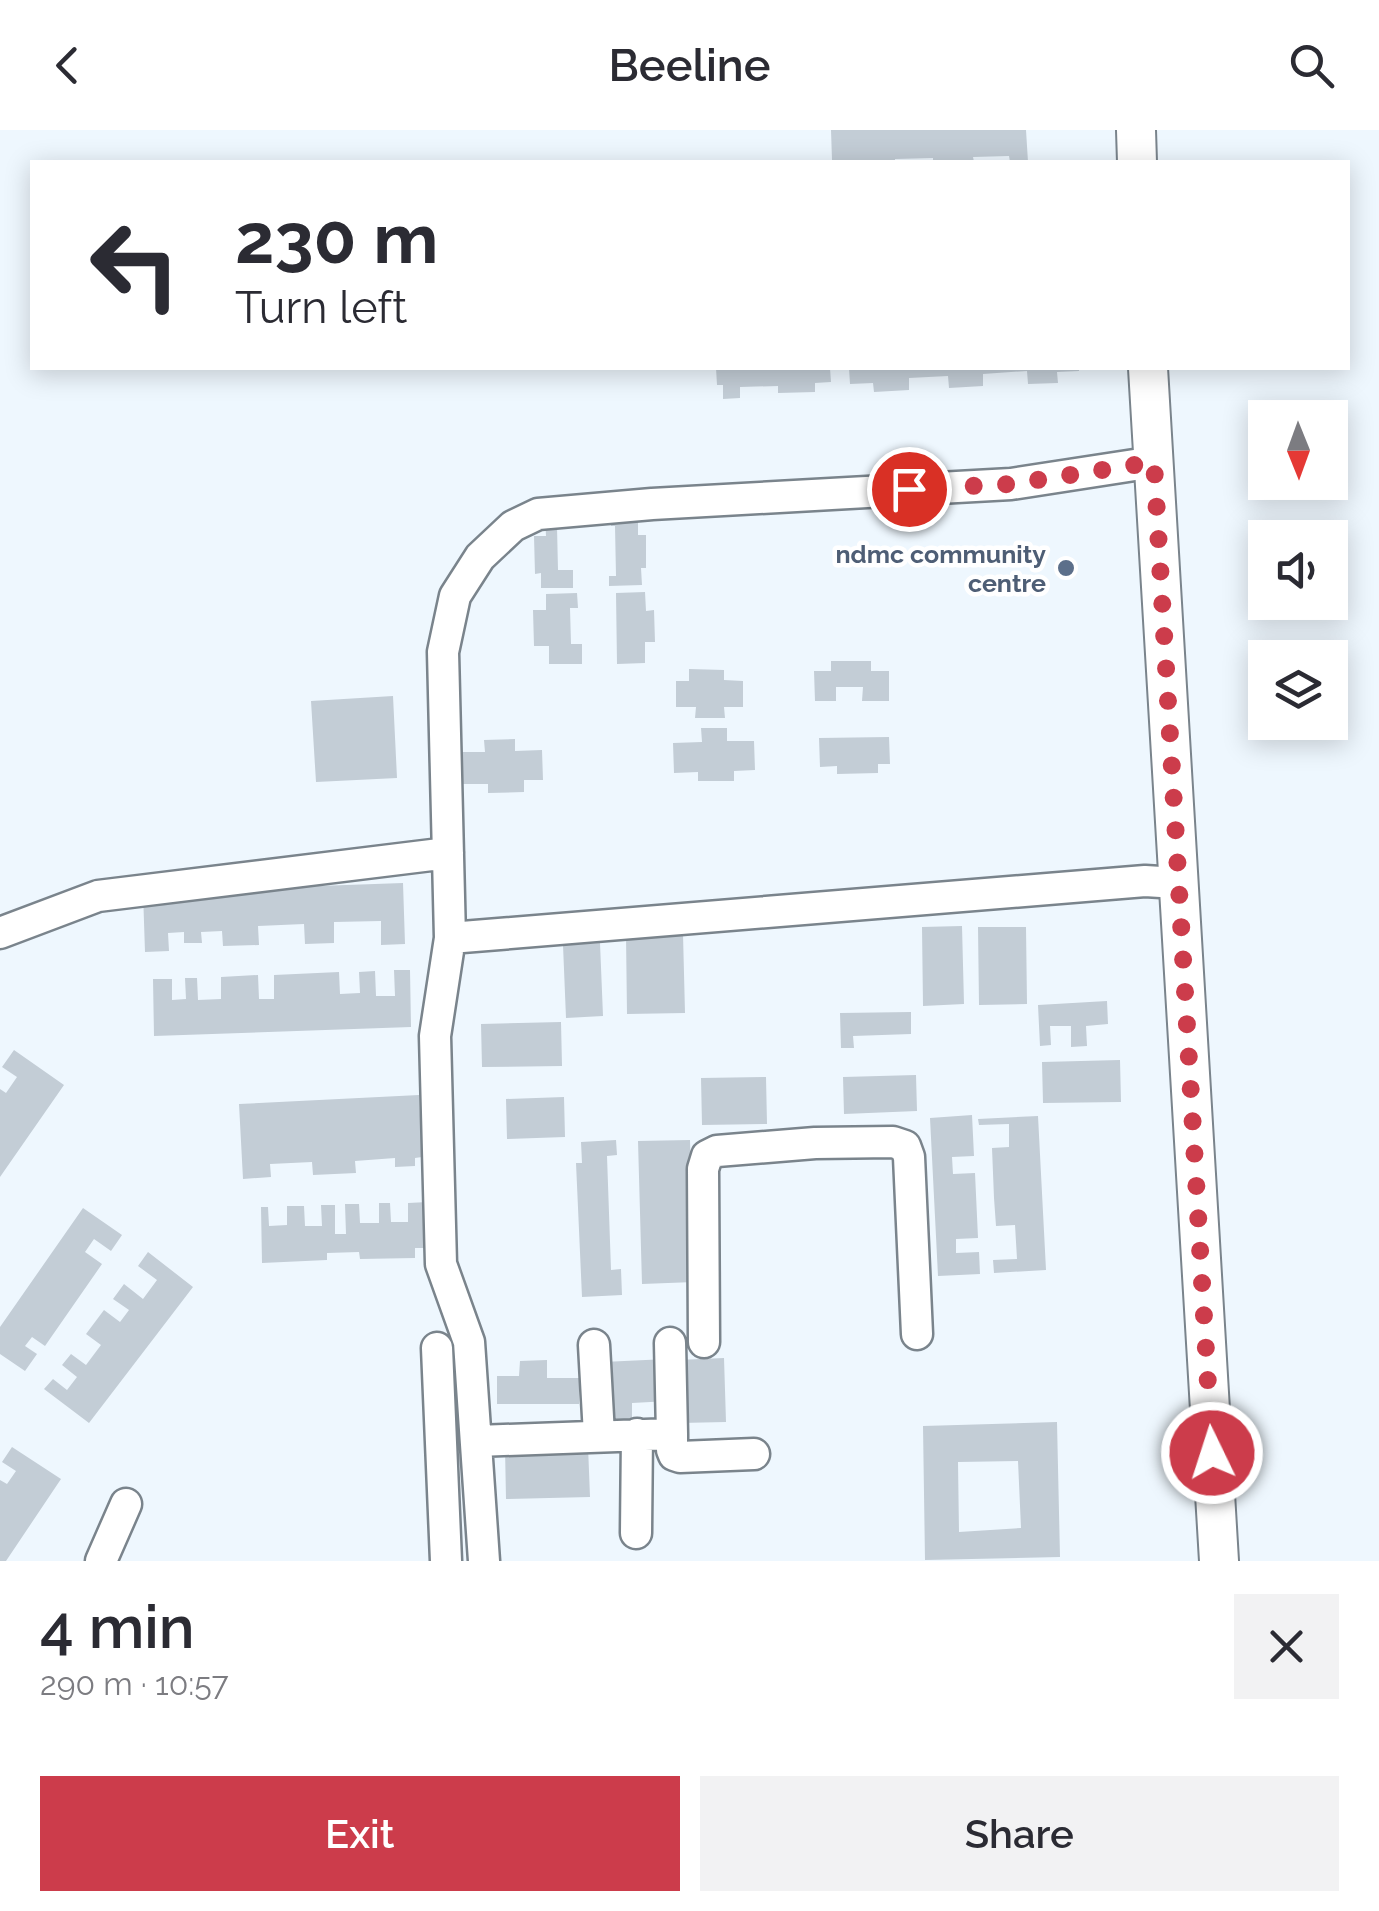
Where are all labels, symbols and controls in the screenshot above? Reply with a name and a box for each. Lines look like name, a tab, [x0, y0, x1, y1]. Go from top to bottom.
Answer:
icon: back	[40, 38, 95, 93]
icon: search	[1284, 38, 1339, 93]
text: Beeline	[608, 39, 771, 92]
text: 230 m	[235, 197, 439, 279]
icon: left	[70, 200, 200, 330]
text: Turn left	[235, 281, 407, 334]
north arrow	[1248, 400, 1348, 500]
map controls	[1248, 400, 1348, 740]
pin	[867, 447, 952, 532]
icon: arrive	[882, 462, 937, 517]
button: sound	[1248, 520, 1348, 620]
place label: ndmc community centre	[836, 539, 1046, 598]
marker: ndmc community centre	[1055, 557, 1077, 579]
button: layers	[1248, 640, 1348, 740]
position arrow	[1160, 1401, 1264, 1505]
text: 4 min	[40, 1592, 195, 1662]
button: close	[1234, 1594, 1339, 1699]
text: 290 m · 10:57	[40, 1665, 229, 1702]
button: Exit	[40, 1776, 680, 1891]
button: Share	[700, 1776, 1339, 1891]

